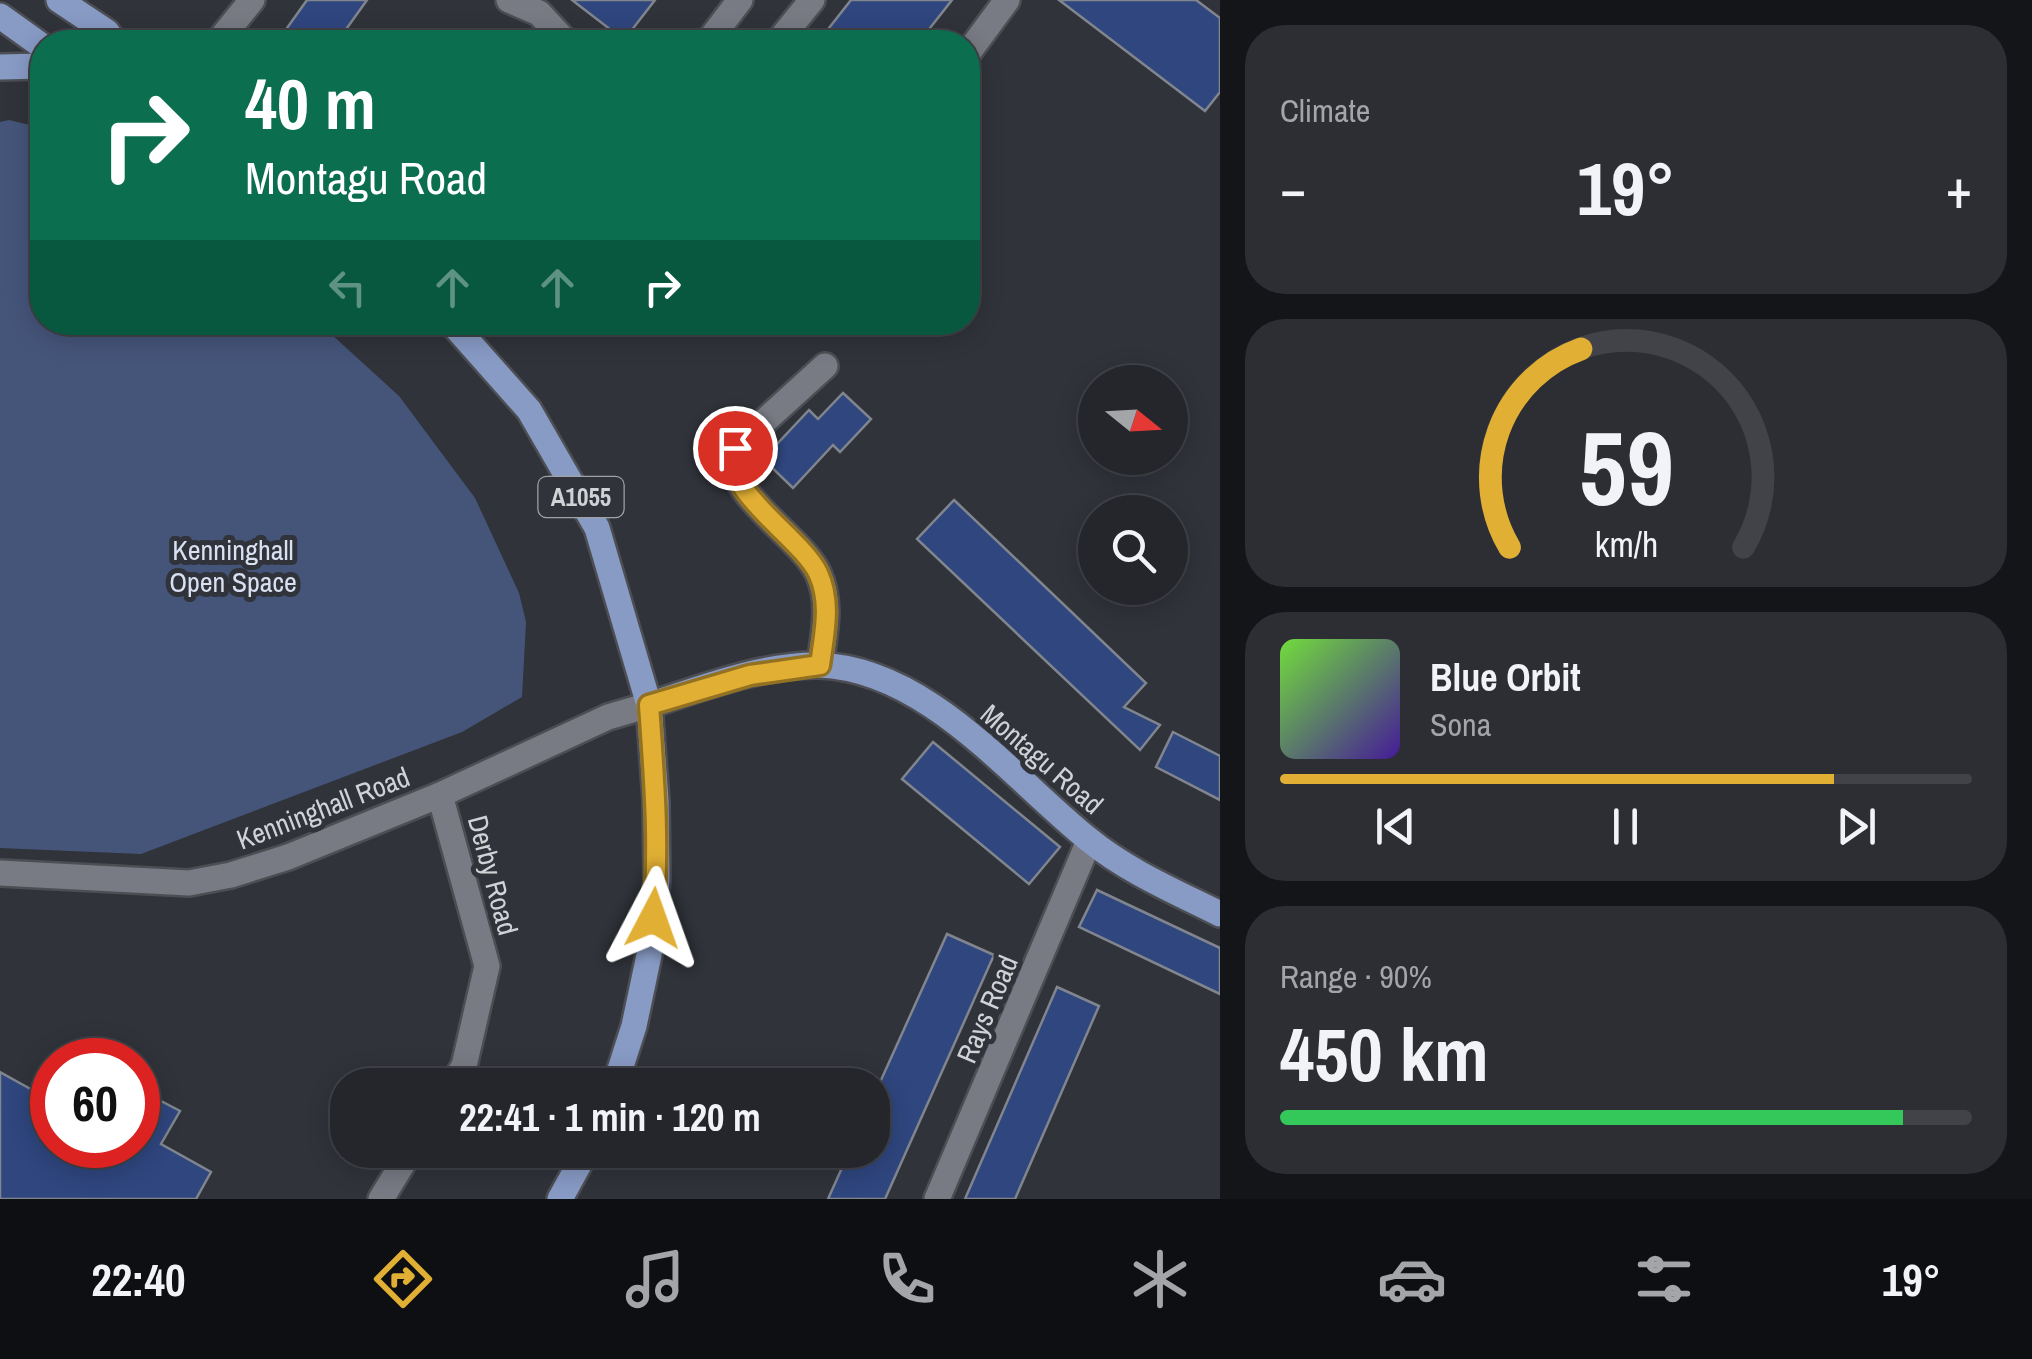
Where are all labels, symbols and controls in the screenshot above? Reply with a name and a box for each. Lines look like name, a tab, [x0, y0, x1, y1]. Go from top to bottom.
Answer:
text: 40 m	[245, 57, 376, 151]
icon: right	[80, 70, 210, 200]
text: Climate	[1280, 89, 1370, 132]
text: 19°	[1577, 137, 1675, 238]
text: Montagu Road	[245, 147, 487, 208]
text: −	[1280, 151, 1306, 225]
text: +	[1946, 151, 1972, 225]
icon: left	[320, 260, 375, 315]
icon: ahead	[425, 260, 480, 315]
icon: ahead	[530, 260, 585, 315]
icon: right	[635, 260, 690, 315]
north arrow	[1078, 365, 1188, 475]
map controls	[1078, 365, 1188, 605]
text: 59	[1579, 397, 1673, 537]
pin	[693, 406, 778, 491]
icon: arrive	[708, 421, 763, 476]
road number: A1055	[538, 477, 624, 517]
button: search	[1078, 495, 1188, 605]
text: km/h	[1594, 520, 1658, 568]
park label: Kenninghall Open Space	[169, 531, 297, 601]
text: Blue Orbit	[1430, 652, 1581, 703]
street label: Montagu Road	[973, 695, 1111, 823]
text: Sona	[1430, 703, 1491, 746]
street label: Kenninghall Road	[231, 758, 415, 858]
icon: previous	[1368, 799, 1423, 854]
icon: pause	[1598, 799, 1653, 854]
icon: next	[1829, 799, 1884, 854]
street label: Derby Road	[459, 811, 527, 939]
position arrow	[601, 866, 705, 970]
street label: Rays Road	[947, 949, 1027, 1069]
text: Range · 90%	[1280, 955, 1432, 998]
text: 450 km	[1280, 1003, 1489, 1104]
speed limit sign: 60	[30, 1038, 160, 1168]
text: 22:41 · 1 min · 120 m	[459, 1092, 761, 1143]
icon: directions	[368, 1244, 438, 1314]
icon: music	[620, 1244, 690, 1314]
icon: phone	[872, 1244, 942, 1314]
icon: climate	[1125, 1244, 1195, 1314]
icon: car	[1377, 1244, 1447, 1314]
icon: filters	[1629, 1244, 1699, 1314]
text: 22:40	[91, 1249, 186, 1310]
text: 19°	[1882, 1249, 1941, 1310]

